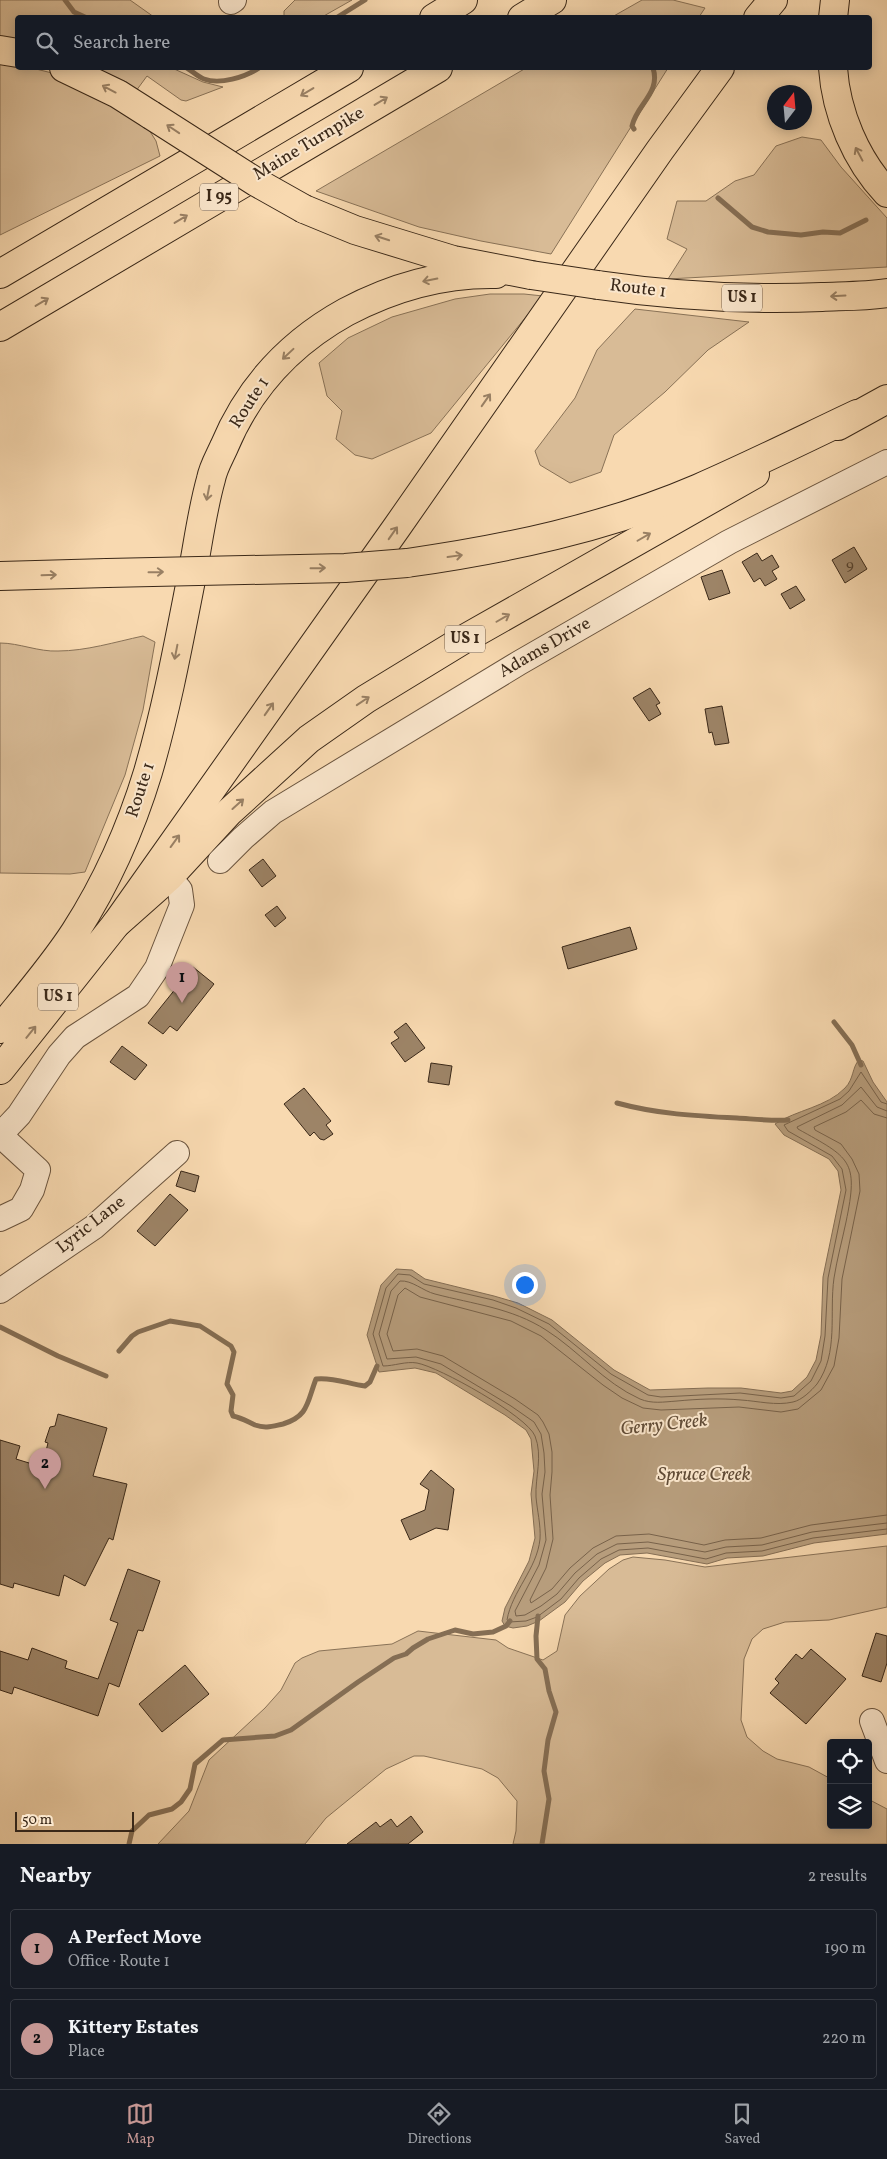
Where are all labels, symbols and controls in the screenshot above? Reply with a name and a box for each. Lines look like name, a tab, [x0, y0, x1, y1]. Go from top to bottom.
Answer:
search box	[15, 15, 872, 70]
icon: search	[33, 29, 61, 57]
text: Search here	[73, 30, 170, 56]
one-way arrow	[102, 84, 117, 94]
north arrow	[767, 85, 812, 130]
one-way arrow	[301, 88, 315, 98]
one-way arrow	[374, 95, 388, 105]
street label: Maine Turnpike	[249, 101, 369, 187]
one-way arrow	[166, 124, 180, 134]
one-way arrow	[854, 146, 864, 161]
road number: I 95	[200, 183, 238, 210]
one-way arrow	[174, 214, 188, 224]
one-way arrow	[374, 233, 390, 243]
street label: Route 1	[608, 273, 668, 305]
one-way arrow	[423, 276, 439, 285]
road number: US 1	[722, 284, 762, 312]
one-way arrow	[831, 291, 847, 301]
one-way arrow	[34, 297, 48, 307]
one-way arrow	[282, 348, 294, 360]
street label: Route 1	[224, 372, 276, 434]
one-way arrow	[481, 393, 491, 407]
one-way arrow	[203, 484, 212, 500]
one-way arrow	[388, 526, 398, 540]
one-way arrow	[636, 532, 651, 542]
one-way arrow	[447, 551, 463, 561]
house number: 9	[846, 555, 854, 576]
one-way arrow	[310, 563, 326, 573]
one-way arrow	[147, 567, 163, 577]
one-way arrow	[40, 570, 56, 579]
street label: Adams Drive	[494, 612, 596, 684]
one-way arrow	[495, 612, 509, 622]
road number: US 1	[445, 626, 485, 652]
one-way arrow	[171, 644, 181, 660]
one-way arrow	[356, 696, 370, 706]
one-way arrow	[264, 702, 274, 716]
street label: Route 1	[120, 759, 162, 821]
one-way arrow	[231, 798, 244, 810]
one-way arrow	[170, 835, 180, 849]
pin: 1	[166, 962, 198, 1003]
road number: US 1	[38, 984, 78, 1010]
one-way arrow	[25, 1026, 36, 1039]
street label: Lyric Lane	[51, 1190, 131, 1260]
your location	[512, 1272, 538, 1298]
water label: Gerry Creek	[619, 1407, 709, 1443]
pin: 2	[29, 1448, 61, 1489]
water label: Spruce Creek	[658, 1462, 751, 1488]
map controls	[827, 1739, 872, 1829]
button: locate	[827, 1739, 872, 1784]
button: layers	[827, 1784, 872, 1829]
scale bar	[15, 1809, 134, 1832]
text: 50 m	[22, 1811, 52, 1830]
text: Nearby	[20, 1862, 91, 1891]
text: 2 results	[808, 1866, 867, 1888]
text: A Perfect Move	[68, 1925, 201, 1951]
text: 1	[34, 1938, 40, 1960]
text: 190 m	[824, 1938, 866, 1960]
text: Office · Route 1	[68, 1951, 170, 1973]
text: Kittery Estates	[68, 2015, 199, 2041]
text: 2	[33, 2028, 41, 2050]
text: 220 m	[822, 2028, 866, 2050]
text: Place	[68, 2041, 105, 2063]
tab: Map	[126, 2100, 154, 2149]
tab: Directions	[407, 2100, 472, 2149]
tab: Saved	[724, 2100, 761, 2149]

